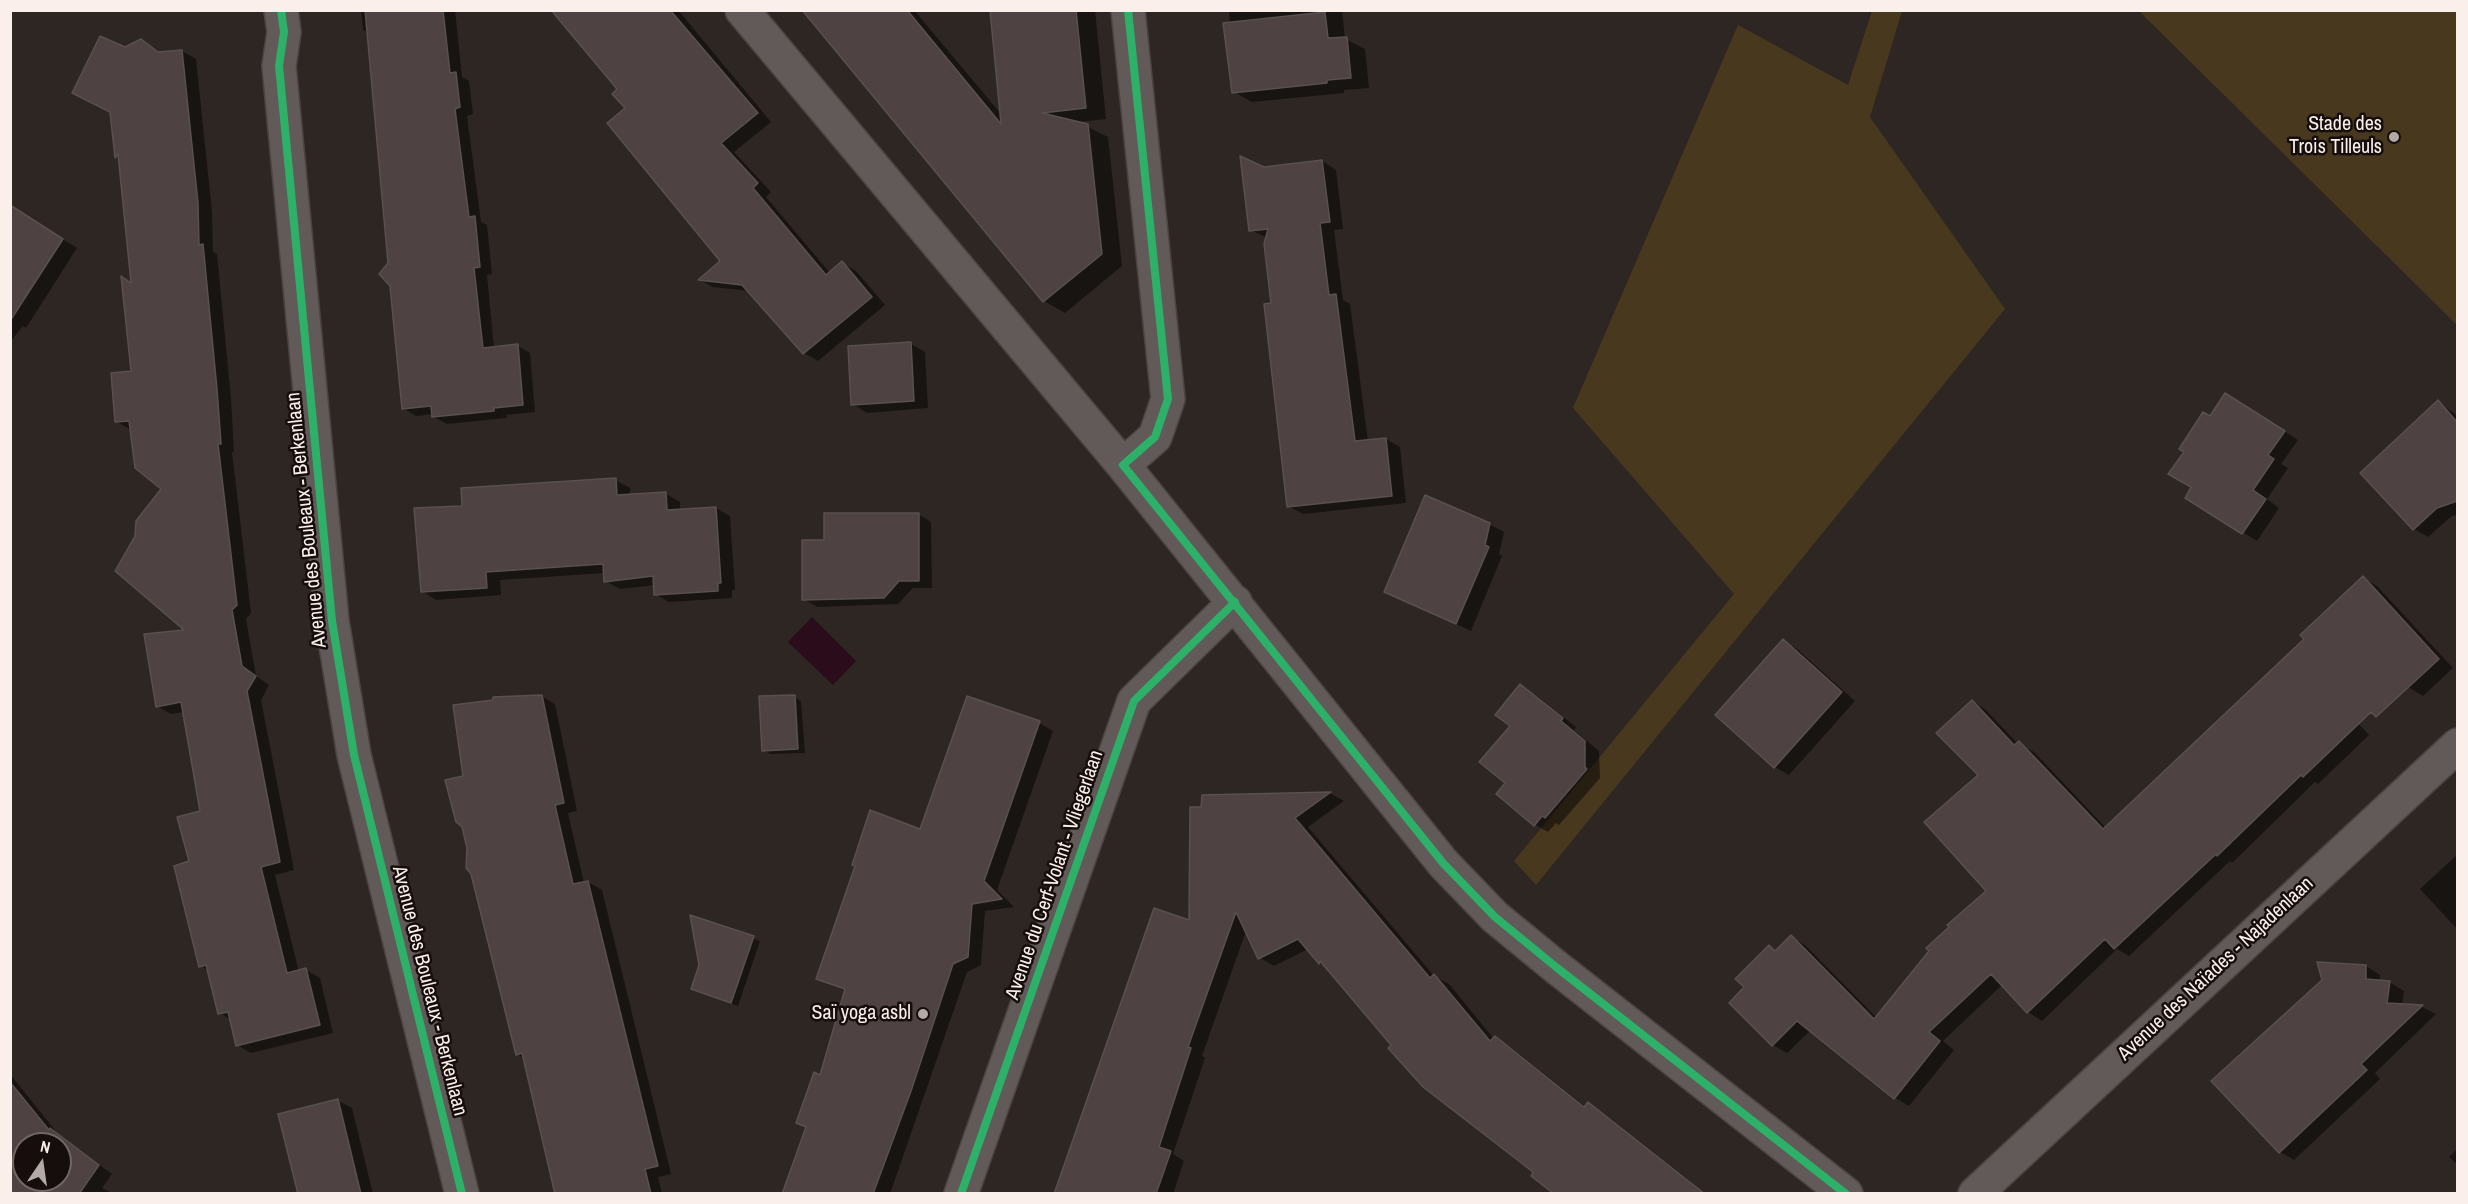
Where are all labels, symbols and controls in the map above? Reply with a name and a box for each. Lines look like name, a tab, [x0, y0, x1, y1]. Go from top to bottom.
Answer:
place label: Stade des Trois Tilleuls	[2289, 113, 2382, 160]
marker: Stade des Trois Tilleuls	[2387, 130, 2401, 144]
street label: Avenue des Bouleaux - Berkenlaan	[282, 391, 332, 649]
street label: Avenue du Cerf-Volant - Vliegerlaan	[1001, 747, 1109, 1003]
street label: Avenue des Bouleaux - Berkenlaan	[386, 864, 472, 1118]
street label: Avenue des Naïades - Najadenlaan	[2113, 872, 2319, 1066]
place label: Saï yoga asbl	[812, 1002, 911, 1026]
marker: Saï yoga asbl	[916, 1007, 930, 1021]
north arrow	[12, 1132, 72, 1192]
text: N	[38, 1135, 53, 1158]

